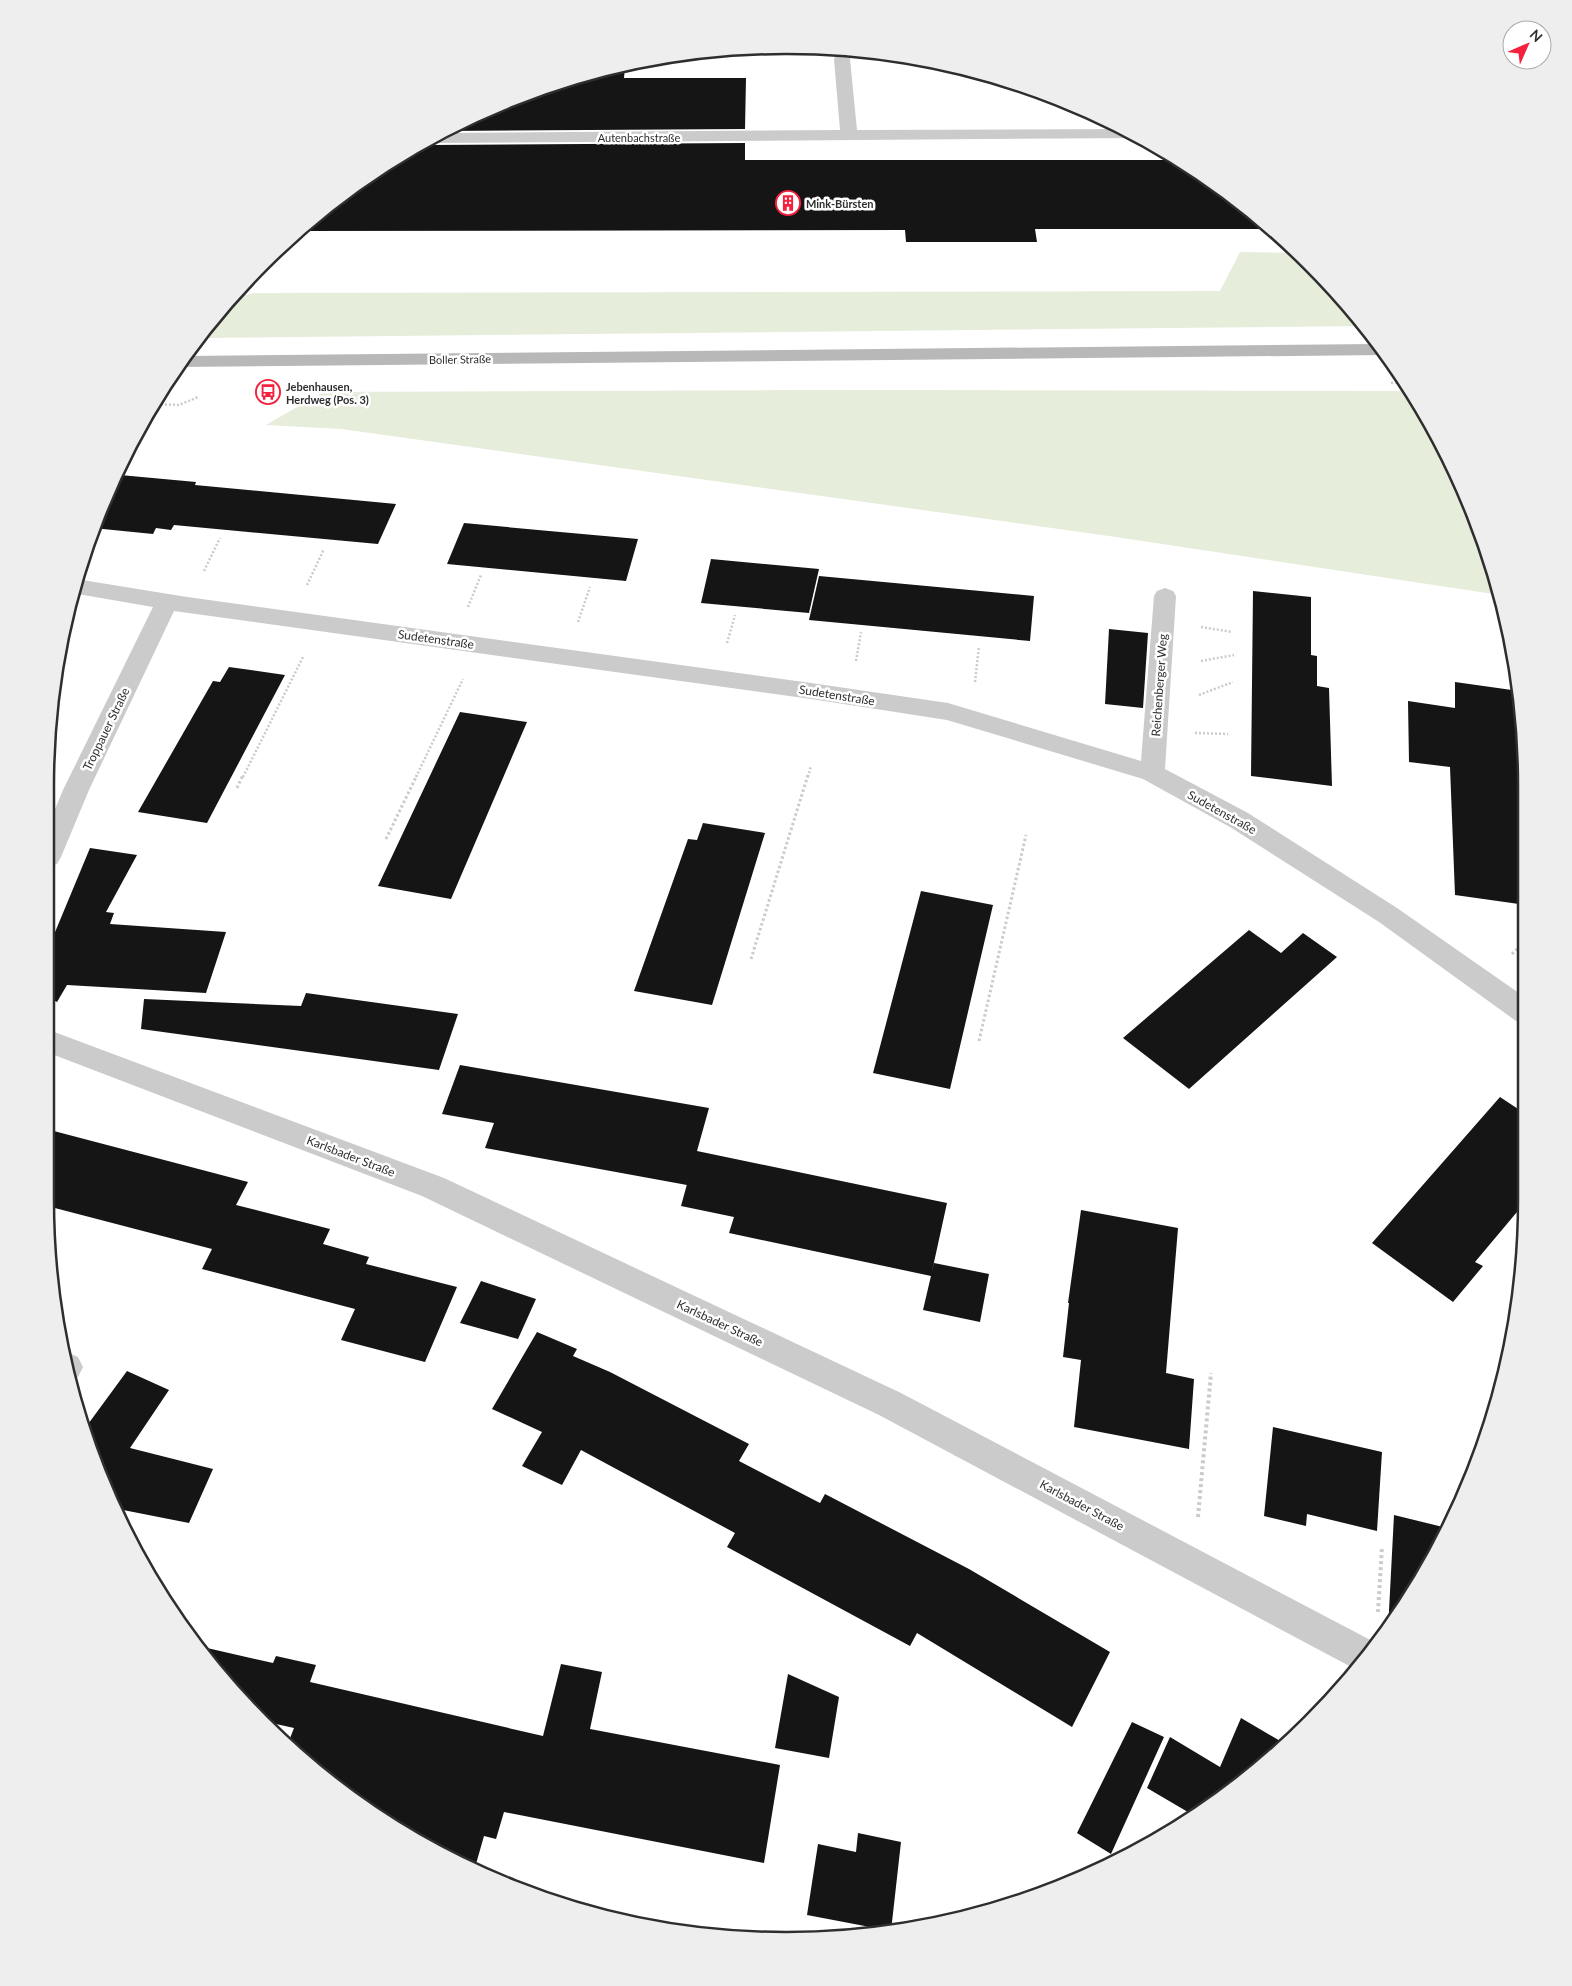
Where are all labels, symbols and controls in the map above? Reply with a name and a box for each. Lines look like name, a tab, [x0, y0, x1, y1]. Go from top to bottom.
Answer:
north arrow	[1502, 20, 1552, 70]
text: N	[1527, 26, 1546, 45]
street label: Autenbachstraße	[598, 131, 680, 144]
building icon: Mink-Bürsten	[775, 190, 801, 216]
place label: Mink-Bürsten	[806, 197, 873, 210]
street label: Boller Straße	[429, 352, 491, 366]
bus stop icon: Jebenhausen, Herdweg (Pos. 3)	[255, 379, 281, 405]
place label: Jebenhausen, Herdweg (Pos. 3)	[286, 380, 369, 406]
street label: Sudetenstraße	[397, 626, 475, 652]
street label: Reichenberger Weg	[1148, 633, 1170, 737]
street label: Sudetenstraße	[798, 682, 876, 708]
street label: Troppauer Straße	[79, 685, 133, 773]
street label: Sudetenstraße	[1185, 787, 1259, 837]
street label: Karlsbader Straße	[305, 1132, 397, 1180]
street label: Karlsbader Straße	[675, 1296, 765, 1350]
street label: Karlsbader Straße	[1037, 1476, 1127, 1534]

